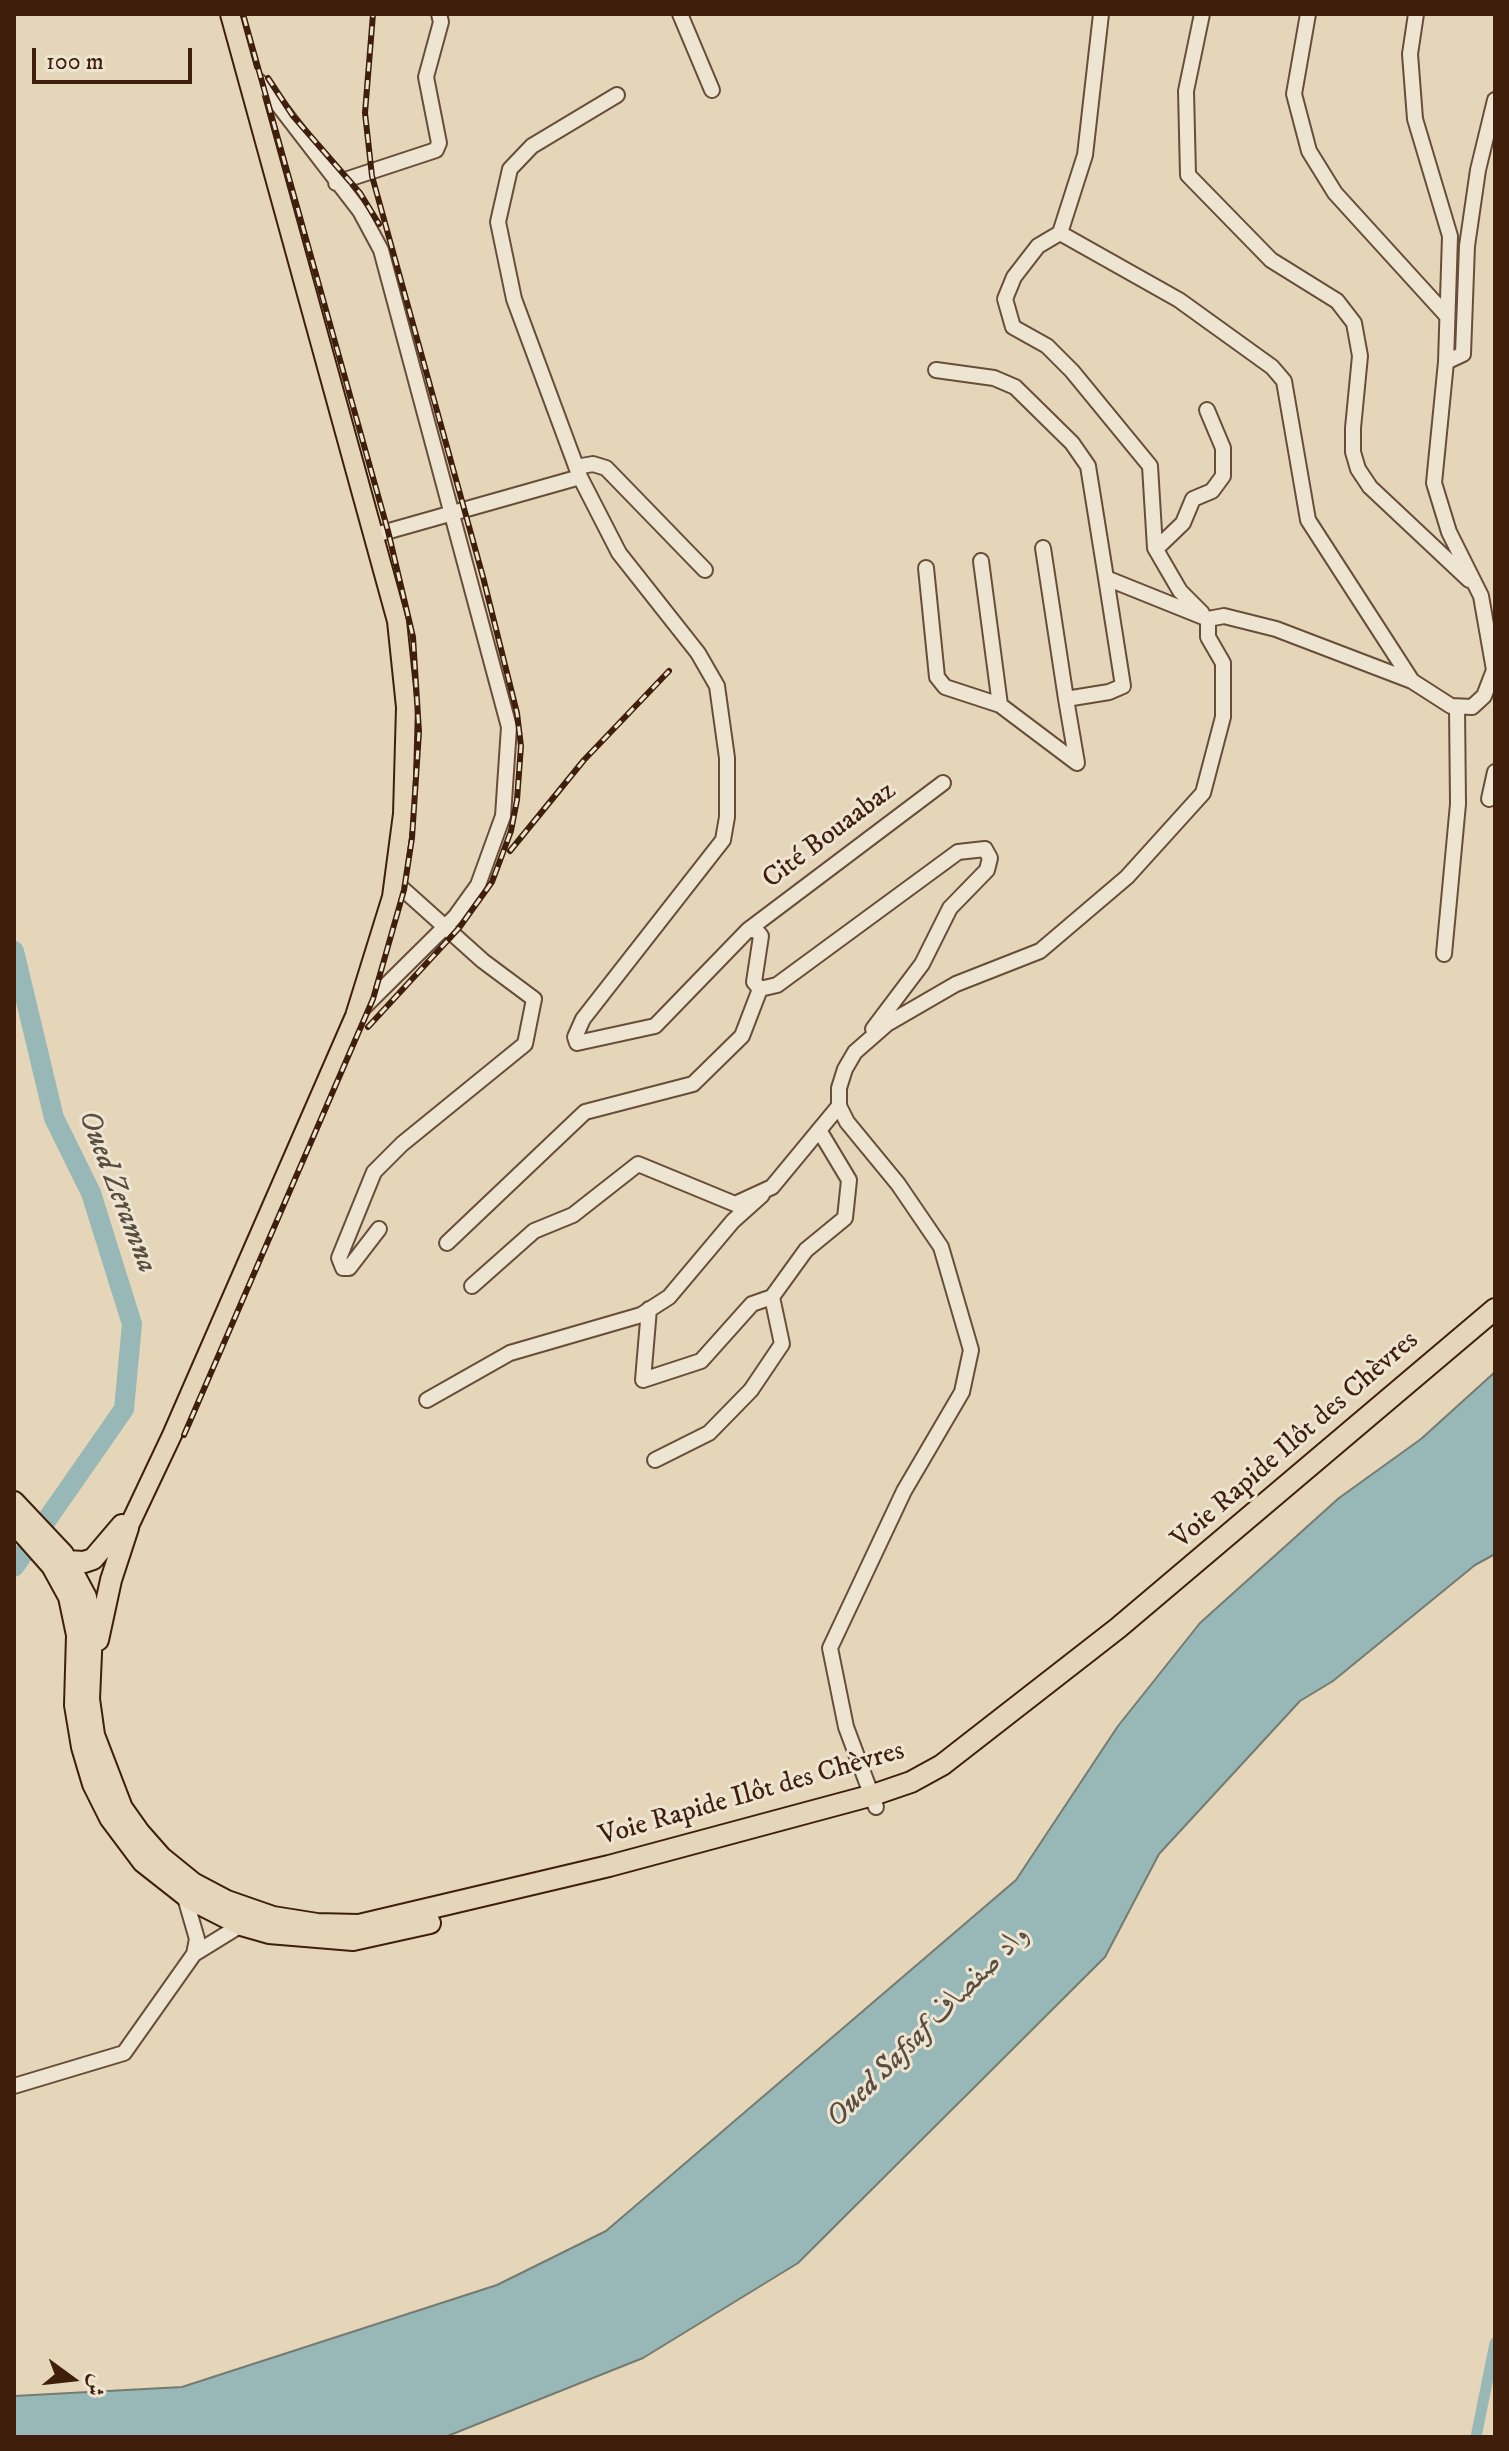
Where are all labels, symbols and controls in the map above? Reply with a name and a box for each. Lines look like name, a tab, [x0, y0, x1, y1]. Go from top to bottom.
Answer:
scale bar	[36, 32, 196, 82]
text: 100 m	[46, 47, 104, 77]
street label: Cité Bouaabaz	[757, 775, 903, 897]
water label: Oued Zeramna	[69, 1106, 163, 1278]
street label: Voie Rapide Ilôt des Chèvres	[1166, 1325, 1426, 1557]
street label: Voie Rapide Ilôt des Chèvres	[596, 1735, 908, 1855]
water label: Oued Safsaf واد صفصاف	[820, 1918, 1038, 2136]
north arrow	[32, 2339, 112, 2419]
text: ش	[80, 2371, 112, 2399]

